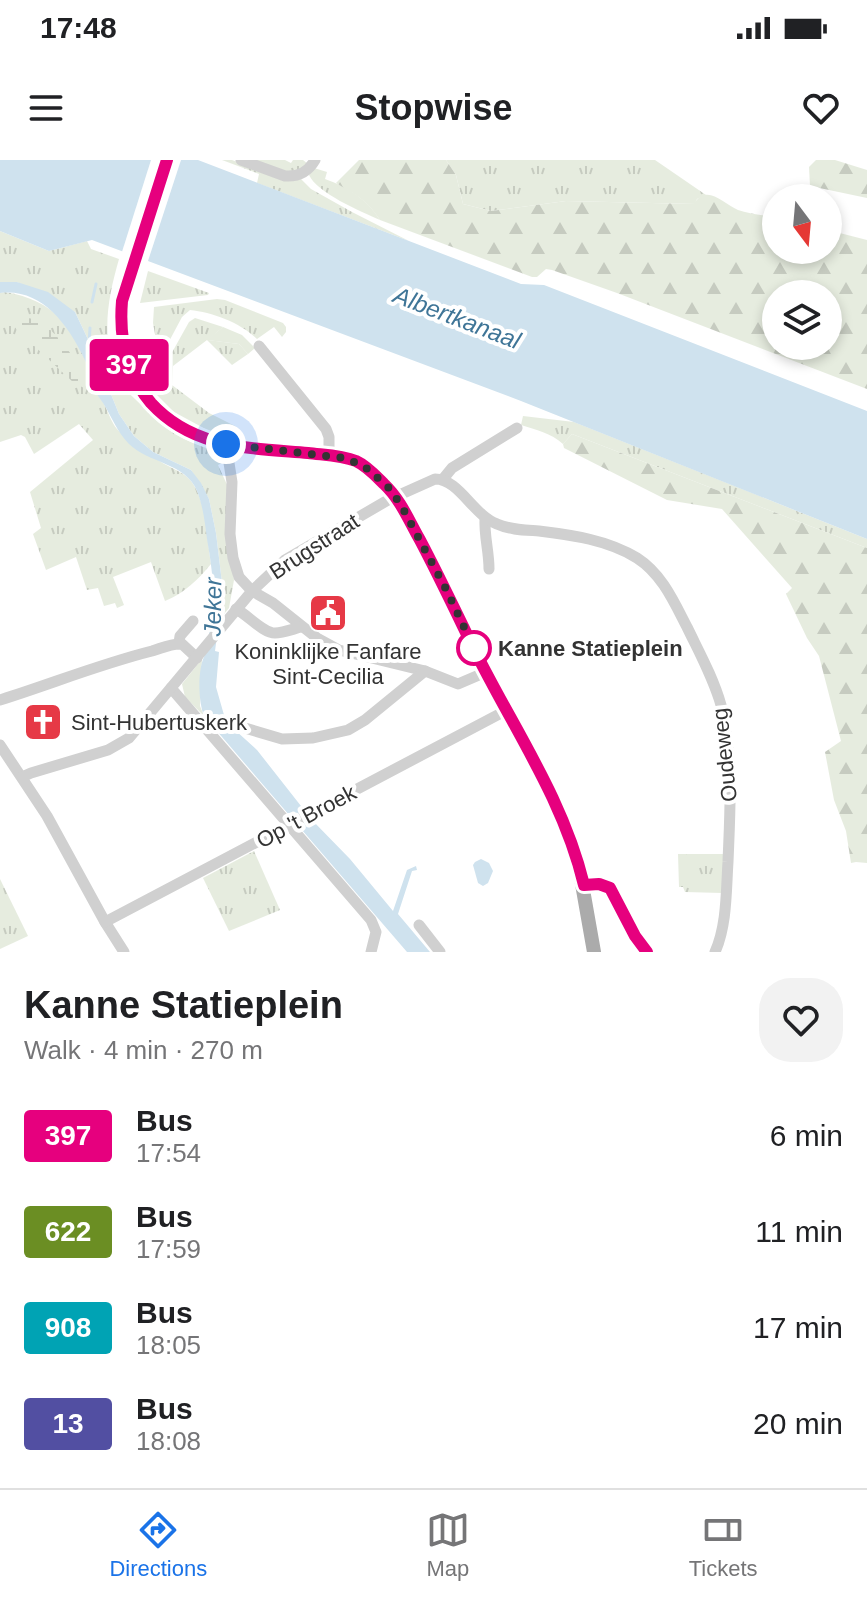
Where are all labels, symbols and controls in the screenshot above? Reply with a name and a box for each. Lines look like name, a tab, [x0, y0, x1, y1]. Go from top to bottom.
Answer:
text: 17:48	[40, 11, 117, 44]
icon: menu	[24, 86, 68, 130]
icon: heart	[799, 86, 843, 130]
text: Stopwise	[354, 87, 513, 128]
north arrow	[762, 184, 842, 264]
map controls	[762, 184, 842, 360]
water label: Albertkanaal	[388, 280, 525, 354]
button: layers	[762, 280, 842, 360]
line badge: 397	[83, 339, 175, 391]
text: 397	[106, 349, 152, 380]
your location	[206, 424, 246, 464]
street label: Brugstraat	[265, 508, 364, 585]
water label: Jeker	[198, 576, 227, 638]
public building icon: Koninklijke Fanfare Sint-Cecilia	[307, 592, 349, 634]
marker: Kanne Statieplein	[457, 631, 491, 665]
place label: Kanne Statieplein	[498, 636, 683, 661]
place label: Koninklijke Fanfare Sint-Cecilia	[234, 639, 422, 689]
church icon: Sint-Hubertuskerk	[22, 701, 64, 743]
street label: Oudeweg	[707, 707, 742, 803]
place label: Sint-Hubertuskerk	[71, 710, 248, 735]
street label: Op 't Broek	[252, 779, 361, 853]
button: heart	[759, 978, 843, 1062]
text: Kanne Statieplein	[24, 984, 343, 1026]
text: Walk · 4 min · 270 m	[24, 1035, 263, 1065]
text: Bus	[136, 1104, 193, 1137]
text: 6 min	[770, 1119, 843, 1152]
text: 397	[45, 1120, 91, 1151]
text: 17:54	[136, 1138, 201, 1168]
text: Bus	[136, 1200, 193, 1233]
text: 11 min	[755, 1215, 843, 1248]
text: 622	[45, 1216, 91, 1247]
text: 17:59	[136, 1234, 201, 1264]
text: Bus	[136, 1296, 193, 1329]
text: 17 min	[753, 1311, 843, 1344]
text: 908	[45, 1312, 91, 1343]
text: 18:05	[136, 1330, 201, 1360]
text: Bus	[136, 1392, 193, 1425]
text: 20 min	[753, 1407, 843, 1440]
text: 13	[52, 1408, 84, 1439]
text: 18:08	[136, 1426, 201, 1456]
tab: Directions	[109, 1508, 207, 1582]
tab: Map	[426, 1508, 470, 1582]
tab: Tickets	[689, 1508, 758, 1582]

